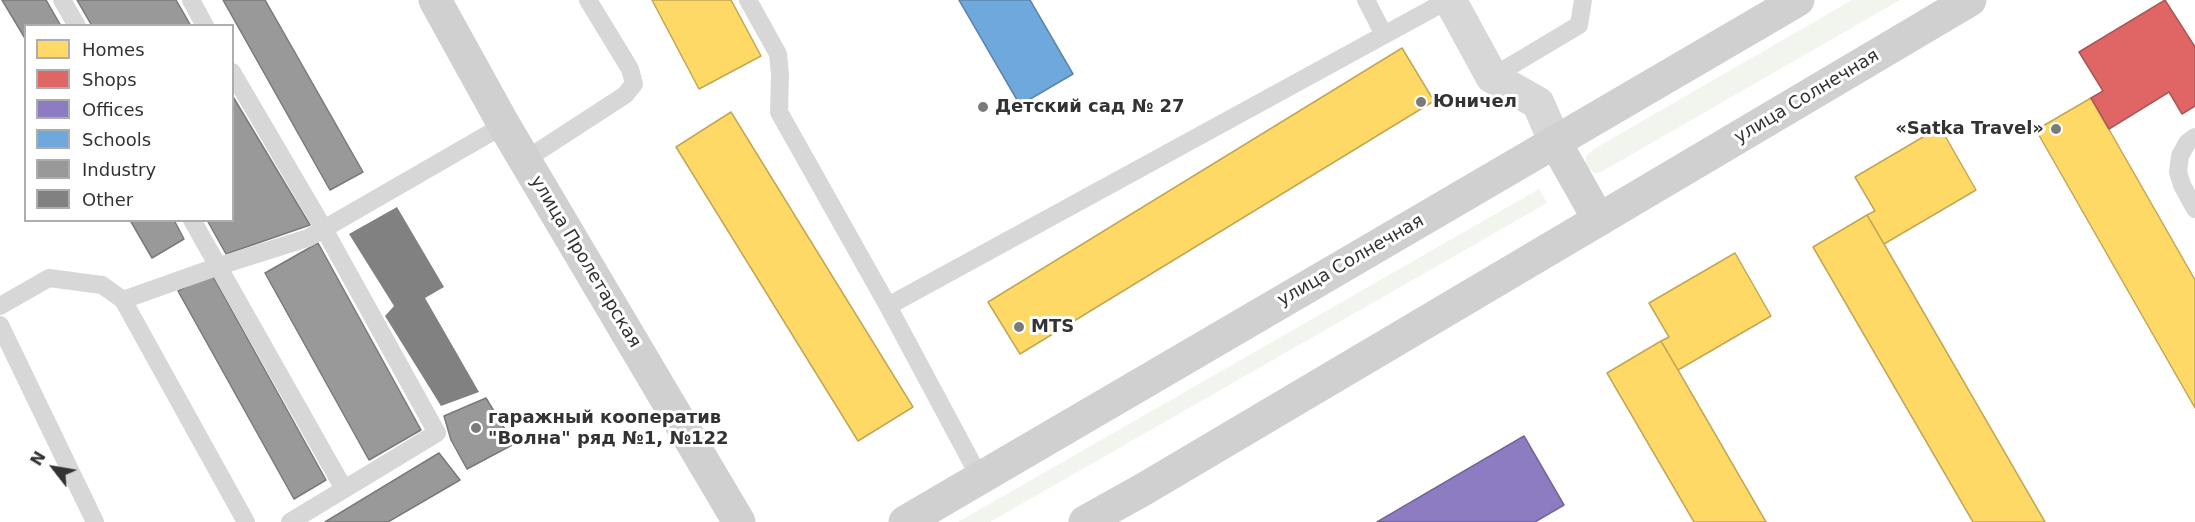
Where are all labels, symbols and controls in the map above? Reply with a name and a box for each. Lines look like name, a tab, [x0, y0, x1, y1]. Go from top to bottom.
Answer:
legend	[24, 24, 234, 222]
text: Homes	[82, 39, 145, 60]
street label: улица Солнечная	[1731, 45, 1883, 149]
text: Shops	[82, 69, 137, 90]
place label: Юничел	[1433, 91, 1517, 113]
marker: Юничел	[1414, 95, 1428, 109]
place label: Детский сад № 27	[995, 96, 1185, 118]
text: Offices	[82, 99, 144, 120]
marker: Детский сад № 27	[976, 100, 990, 114]
place label: «Satka Travel»	[1895, 118, 2044, 140]
marker: «Satka Travel»	[2049, 122, 2063, 136]
text: Schools	[82, 129, 151, 150]
text: Industry	[82, 159, 156, 180]
street label: улица Пролетарская	[525, 172, 645, 352]
text: Other	[82, 189, 133, 210]
street label: улица Солнечная	[1274, 210, 1428, 312]
place label: MTS	[1031, 316, 1074, 338]
marker: MTS	[1012, 320, 1026, 334]
place label: гаражный кооператив "Волна" ряд №1, №122	[488, 407, 729, 450]
marker: гаражный кооператив "Волна" ряд №1, №122	[469, 421, 483, 435]
north arrow	[24, 438, 84, 498]
text: N	[27, 448, 50, 469]

